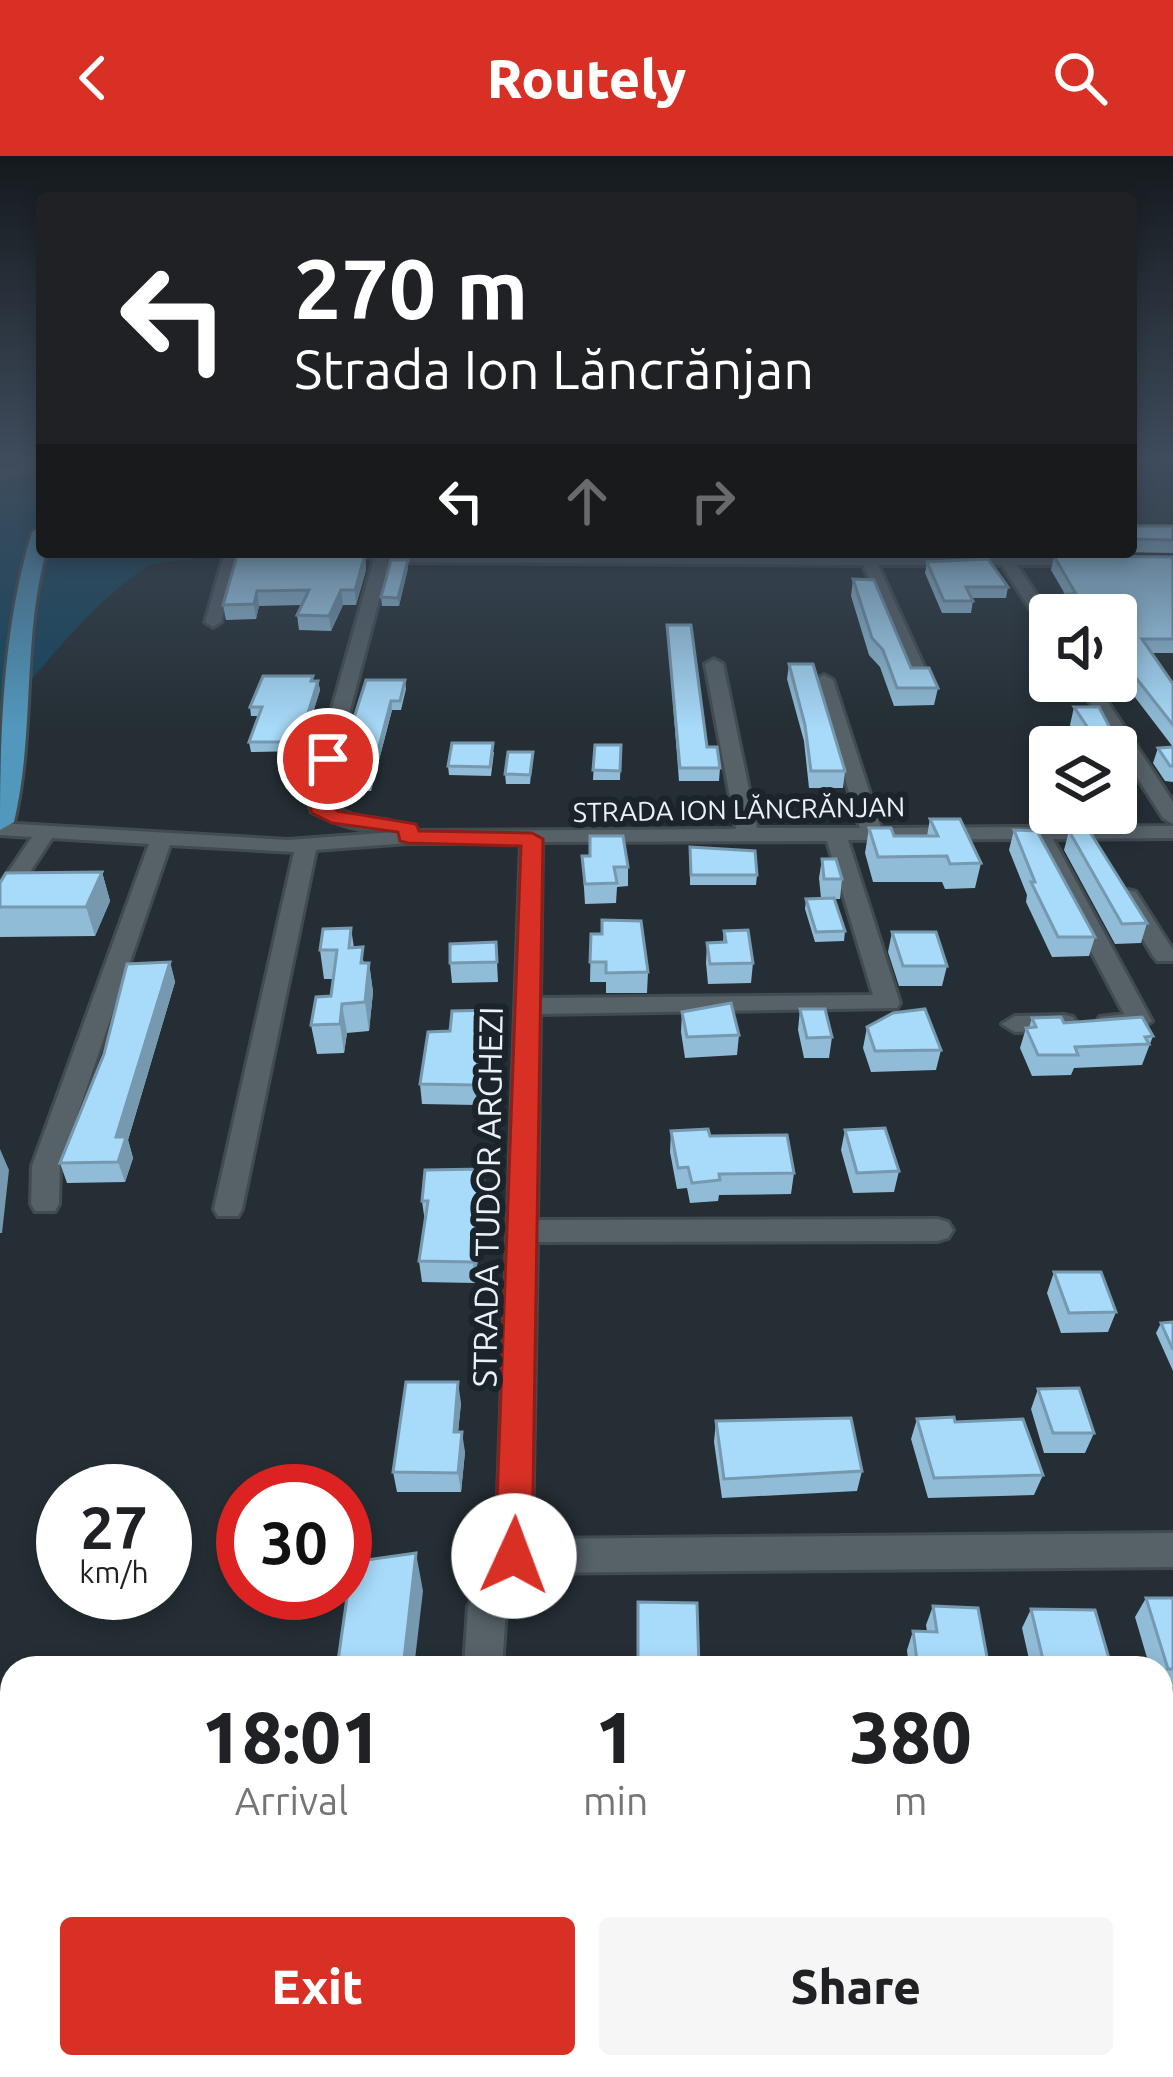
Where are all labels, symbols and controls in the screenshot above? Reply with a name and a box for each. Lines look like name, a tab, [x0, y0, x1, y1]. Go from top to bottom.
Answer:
icon: back	[60, 45, 126, 111]
icon: search	[1047, 45, 1113, 111]
text: Routely	[487, 48, 686, 108]
icon: left	[96, 240, 252, 396]
text: 270 m	[294, 241, 528, 335]
text: Strada Ion Lăncrănjan	[294, 339, 814, 399]
icon: left	[428, 468, 494, 534]
icon: ahead	[554, 468, 620, 534]
icon: right	[680, 468, 746, 534]
map controls	[1029, 594, 1137, 834]
button: sound	[1029, 594, 1137, 702]
pin	[277, 708, 379, 810]
icon: arrive	[295, 726, 361, 792]
button: layers	[1029, 726, 1137, 834]
street label: STRADA ION LĂNCRĂNJAN	[573, 791, 905, 827]
street label: STRADA TUDOR ARGHEZI	[465, 1006, 509, 1388]
speed limit sign: 30	[216, 1464, 372, 1620]
text: 27	[80, 1493, 148, 1560]
position arrow	[451, 1493, 577, 1619]
text: km/h	[79, 1555, 149, 1589]
text: 18:01	[201, 1696, 382, 1777]
text: 1	[595, 1696, 636, 1777]
text: 380	[850, 1696, 972, 1777]
text: Arrival	[235, 1779, 348, 1822]
text: min	[583, 1779, 648, 1822]
text: m	[894, 1779, 927, 1822]
button: Exit	[60, 1917, 575, 2055]
button: Share	[599, 1917, 1113, 2055]

